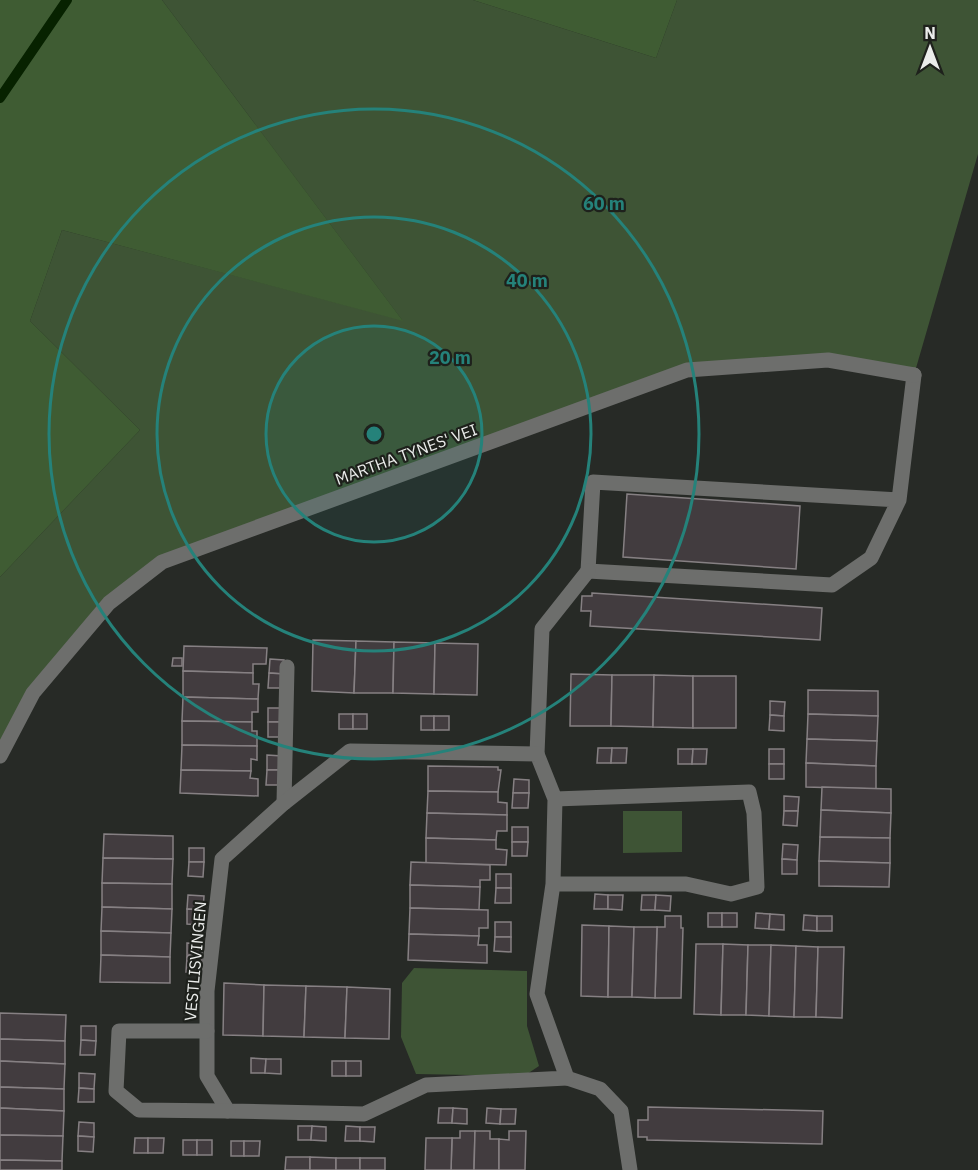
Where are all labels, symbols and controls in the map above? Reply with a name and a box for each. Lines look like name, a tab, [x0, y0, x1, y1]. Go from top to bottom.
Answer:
north arrow	[900, 18, 960, 78]
text: N	[924, 23, 936, 43]
text: 60 m	[583, 192, 625, 215]
text: 40 m	[506, 269, 548, 292]
text: 20 m	[429, 346, 471, 369]
street label: MARTHA TYNES' VEI	[332, 419, 480, 489]
centre of rings	[364, 424, 384, 444]
street label: VESTLISVINGEN	[180, 900, 210, 1022]

